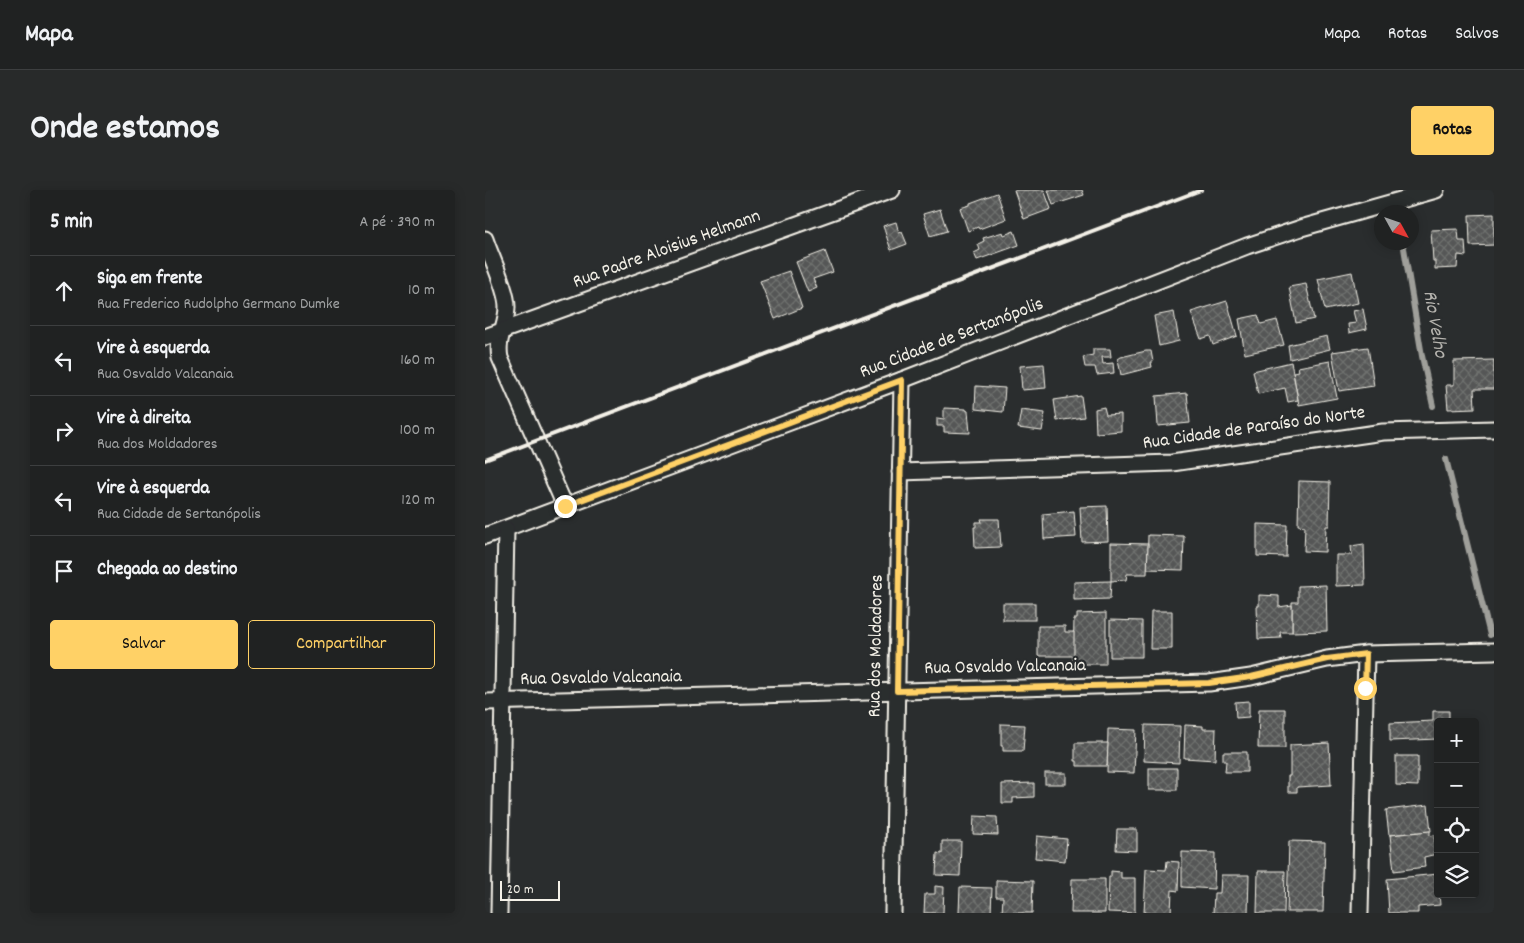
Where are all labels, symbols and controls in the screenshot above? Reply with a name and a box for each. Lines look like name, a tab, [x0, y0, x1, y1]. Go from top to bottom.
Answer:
text: Mapa	[25, 18, 73, 52]
text: Mapa	[1324, 22, 1360, 47]
text: Rotas	[1388, 22, 1427, 47]
text: Salvos	[1455, 22, 1499, 47]
text: Onde estamos	[30, 105, 220, 155]
button: Rotas	[1411, 106, 1494, 155]
street label: Rua Padre Aloisius Helmann	[569, 203, 765, 297]
north arrow	[1374, 205, 1419, 250]
text: 5 min	[50, 208, 93, 238]
text: A pé · 390 m	[360, 211, 435, 234]
text: Siga em frente	[97, 266, 202, 293]
icon: ahead	[50, 277, 78, 305]
text: 10 m	[408, 279, 435, 302]
water label: Rio Velho	[1414, 288, 1454, 361]
street label: Rua Cidade de Sertanópolis	[856, 291, 1048, 387]
text: Rua Frederico Rudolpho Germano Dumke	[97, 293, 340, 316]
text: Vire à esquerda	[97, 336, 209, 363]
icon: left	[50, 347, 78, 375]
text: 160 m	[400, 349, 435, 372]
text: Rua Osvaldo Valcanaia	[97, 363, 233, 386]
street label: Rua Cidade de Paraíso do Norte	[1141, 400, 1367, 458]
text: Vire à direita	[97, 406, 190, 433]
icon: right	[50, 417, 78, 445]
text: 100 m	[399, 419, 435, 442]
text: Rua dos Moldadores	[97, 433, 218, 456]
text: Vire à esquerda	[97, 476, 209, 503]
icon: left	[50, 487, 78, 515]
text: 120 m	[401, 489, 435, 512]
route end	[554, 495, 577, 518]
text: Rua Cidade de Sertanópolis	[97, 503, 261, 526]
icon: arrive	[50, 557, 78, 585]
text: Chegada ao destino	[97, 557, 238, 584]
street label: Rua dos Moldadores	[862, 574, 892, 718]
button: Salvar	[50, 620, 238, 669]
button: Compartilhar	[248, 620, 435, 669]
street label: Rua Osvaldo Valcanaia	[924, 653, 1087, 683]
street label: Rua Osvaldo Valcanaia	[520, 664, 683, 694]
route start	[1354, 677, 1377, 700]
map controls	[1434, 718, 1479, 898]
button: +	[1434, 718, 1479, 763]
button: −	[1434, 763, 1479, 808]
button: locate	[1434, 808, 1479, 853]
button: layers	[1434, 853, 1479, 898]
scale bar	[500, 878, 560, 901]
text: 20 m	[507, 880, 534, 900]

